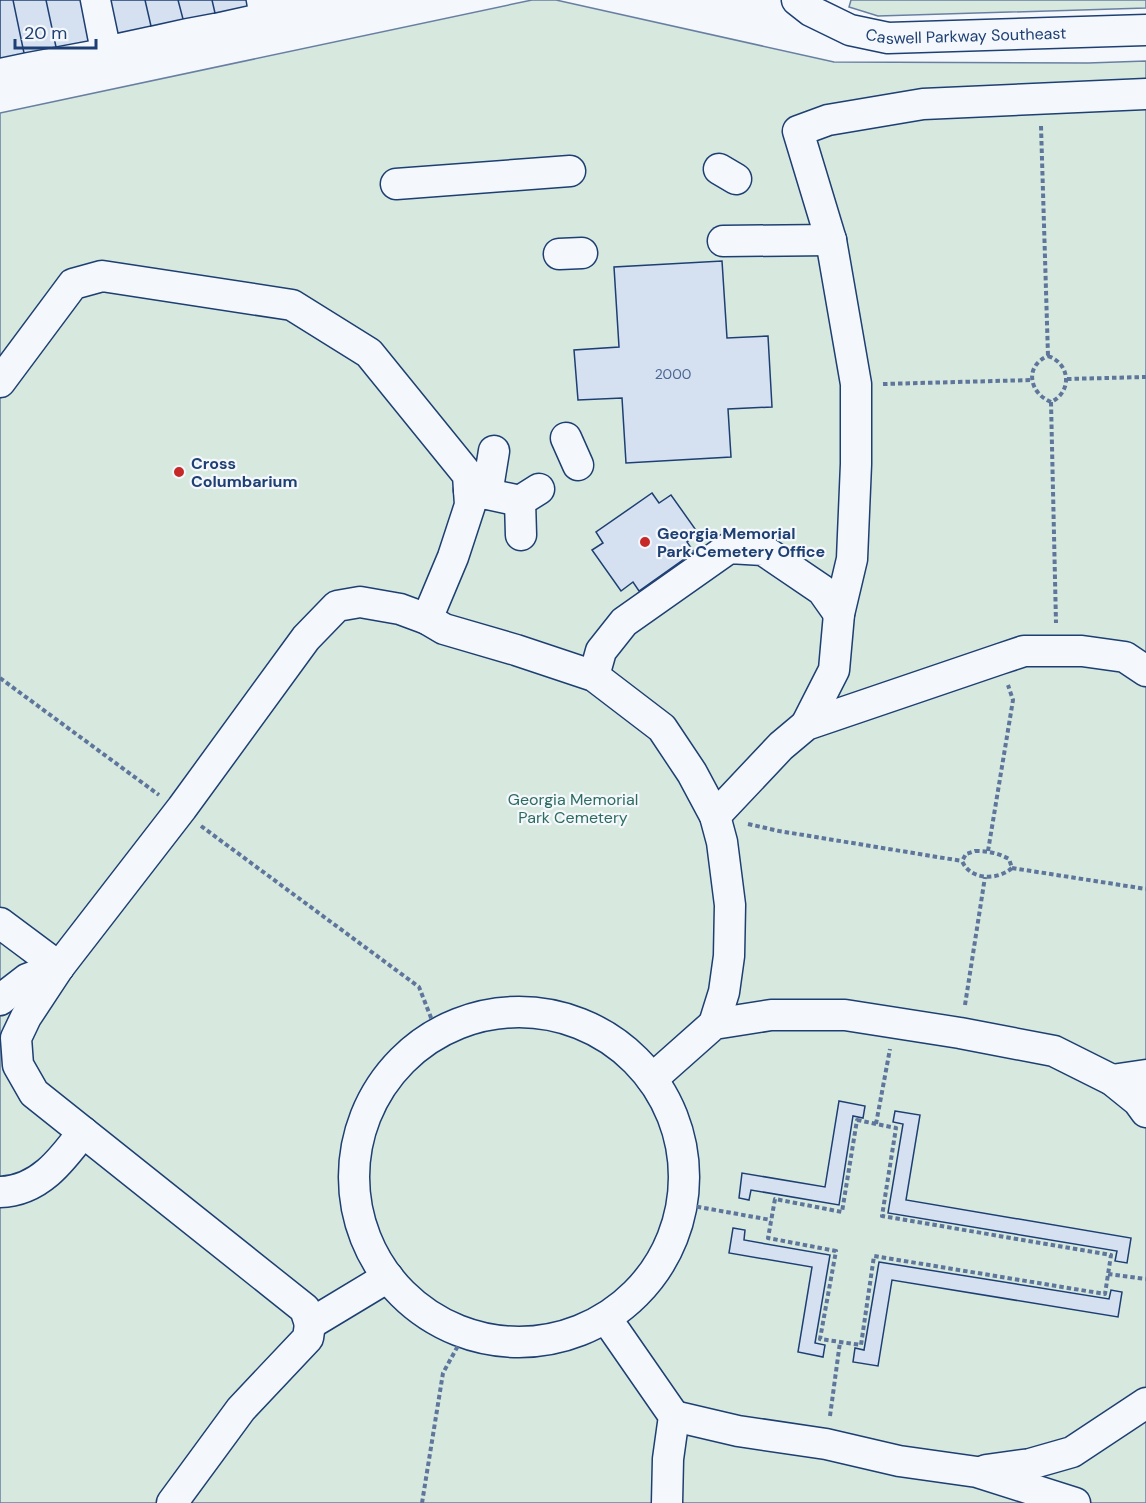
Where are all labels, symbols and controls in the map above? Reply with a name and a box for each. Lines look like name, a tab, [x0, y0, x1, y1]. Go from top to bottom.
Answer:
scale bar	[15, 12, 96, 50]
text: 20 m	[24, 21, 67, 45]
street label: Caswell Parkway Southeast	[864, 22, 1067, 49]
house number: 2000	[655, 365, 691, 383]
place label: Cross Columbarium	[191, 453, 297, 492]
marker: Cross Columbarium	[172, 465, 186, 479]
place label: Georgia Memorial Park Cemetery Office	[657, 523, 825, 562]
marker: Georgia Memorial Park Cemetery Office	[638, 535, 652, 549]
park label: Georgia Memorial Park Cemetery	[508, 789, 638, 828]

